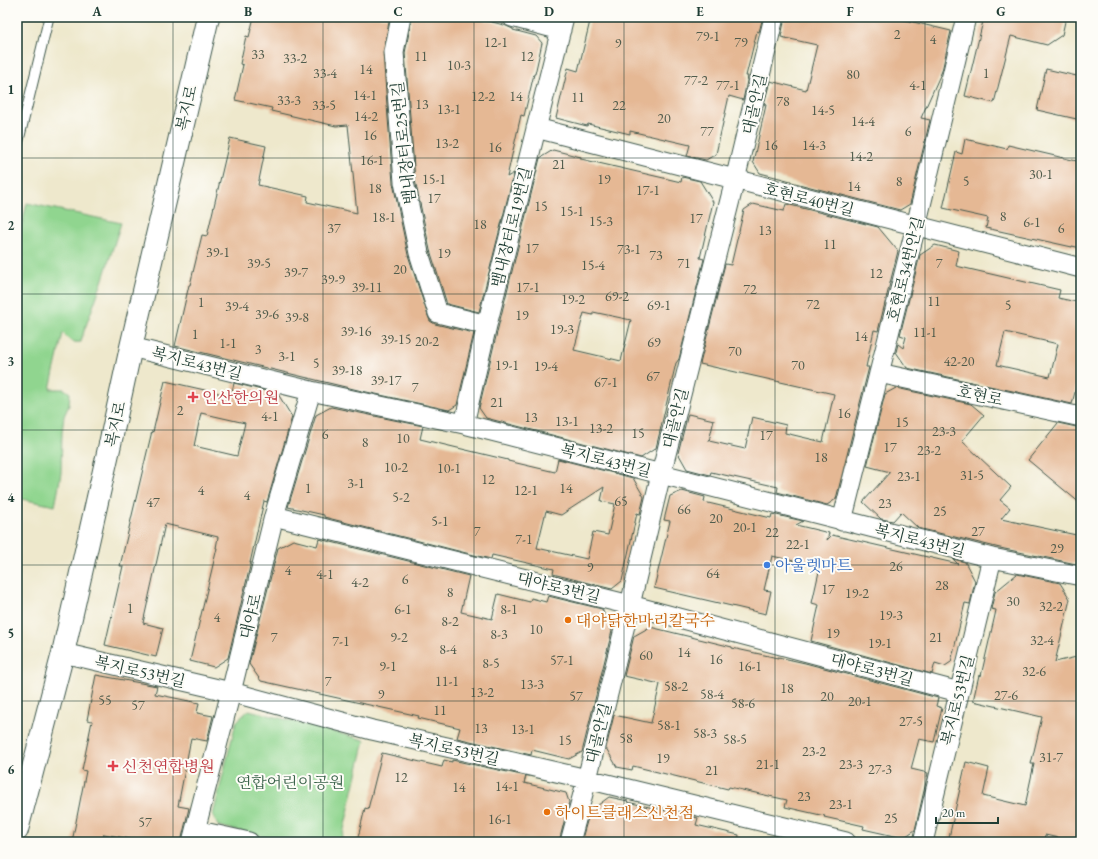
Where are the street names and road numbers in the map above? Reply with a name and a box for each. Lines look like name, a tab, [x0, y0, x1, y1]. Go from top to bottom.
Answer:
street label: 대골안길	[737, 72, 772, 137]
street label: 뱀내장터로25번길	[387, 80, 420, 205]
street label: 복지로	[171, 83, 202, 133]
street label: 뱀내장터로19번길	[486, 165, 537, 290]
street label: 호현로40번길	[761, 178, 856, 221]
street label: 호현로34번안길	[882, 214, 929, 324]
street label: 복지로43번길	[149, 342, 244, 385]
street label: 호현로	[955, 380, 1005, 411]
street label: 대골안길	[658, 386, 693, 451]
street label: 복지로	[100, 399, 131, 449]
street label: 복지로43번길	[558, 439, 653, 482]
street label: 복지로43번길	[872, 519, 967, 562]
street label: 대야로3번길	[515, 567, 603, 608]
street label: 대야로	[235, 591, 266, 641]
street label: 대야로3번길	[828, 648, 916, 691]
street label: 복지로53번길	[92, 651, 187, 692]
street label: 복지로53번길	[936, 653, 979, 748]
street label: 대골안길	[581, 701, 616, 766]
street label: 복지로53번길	[406, 729, 501, 770]

